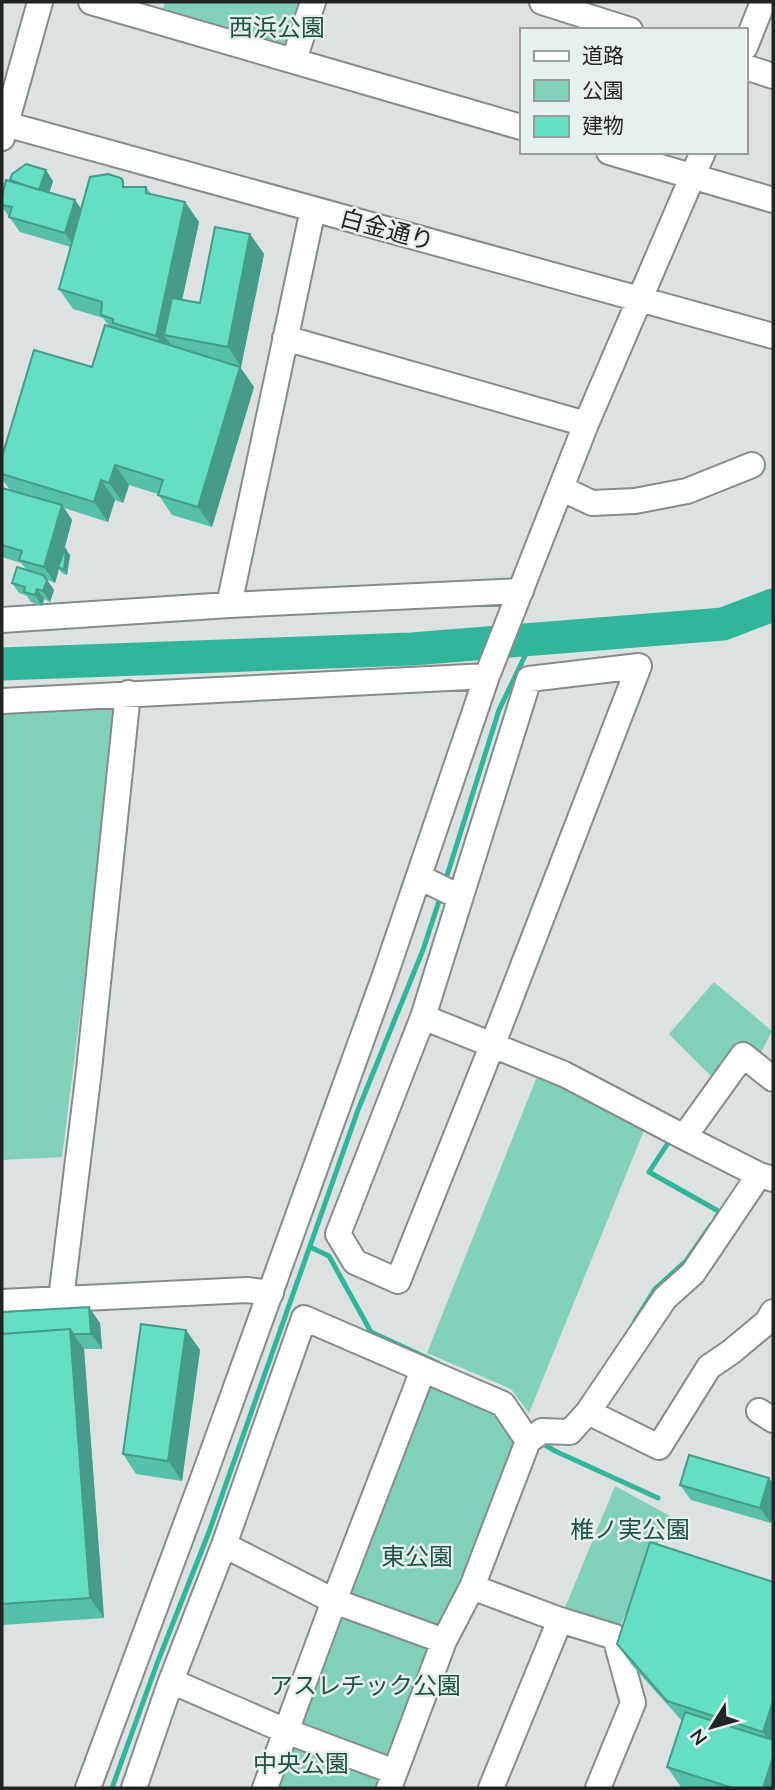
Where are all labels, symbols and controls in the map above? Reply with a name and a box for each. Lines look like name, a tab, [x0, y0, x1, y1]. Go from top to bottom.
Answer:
park label: 西浜公園	[229, 12, 325, 42]
legend	[520, 28, 747, 154]
text: 道路	[582, 42, 624, 68]
text: 公園	[582, 77, 624, 103]
text: 建物	[582, 112, 624, 138]
street label: 白金通り	[337, 202, 438, 256]
park label: 椎ノ実公園	[570, 1514, 690, 1544]
park label: 東公園	[381, 1541, 453, 1571]
park label: アスレチック公園	[269, 1670, 461, 1700]
north arrow	[677, 1692, 747, 1762]
text: N	[685, 1724, 712, 1750]
park label: 中央公園	[253, 1748, 349, 1778]

